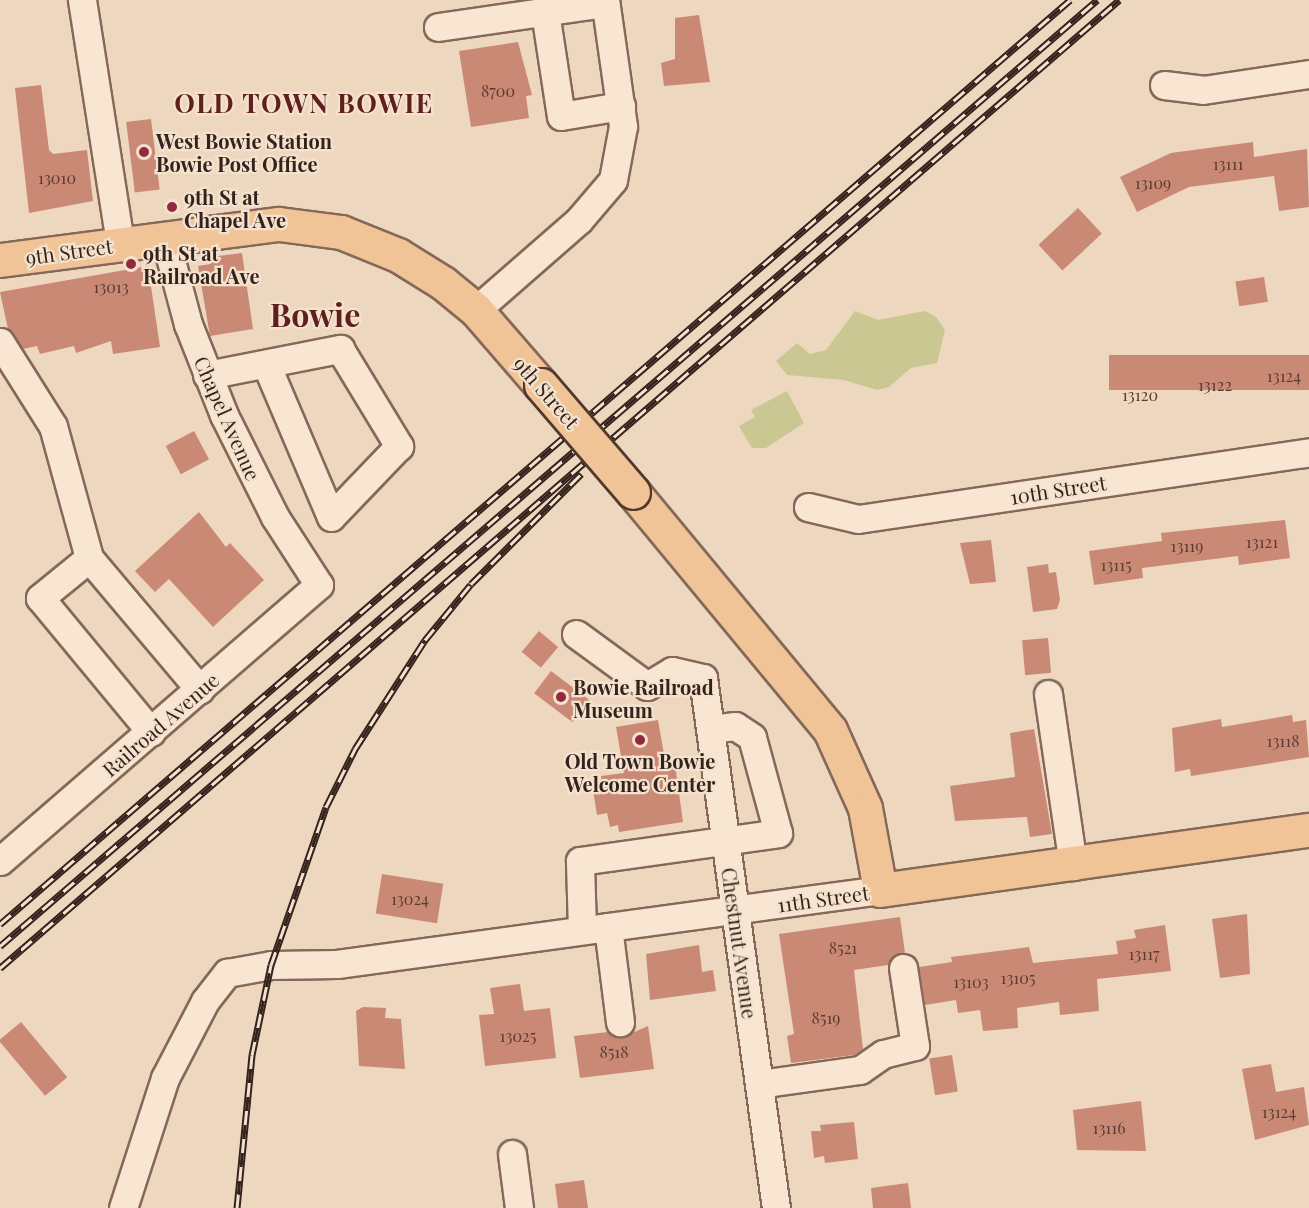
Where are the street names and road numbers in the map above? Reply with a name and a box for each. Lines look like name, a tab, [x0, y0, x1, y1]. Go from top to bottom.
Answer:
street label: 9th Street	[24, 233, 114, 269]
street label: 9th Street	[509, 351, 585, 433]
street label: Chapel Avenue	[190, 352, 266, 484]
street label: 10th Street	[1008, 470, 1108, 508]
street label: Railroad Avenue	[97, 667, 223, 781]
street label: Chestnut Avenue	[717, 865, 763, 1021]
street label: 11th Street	[776, 880, 870, 916]

